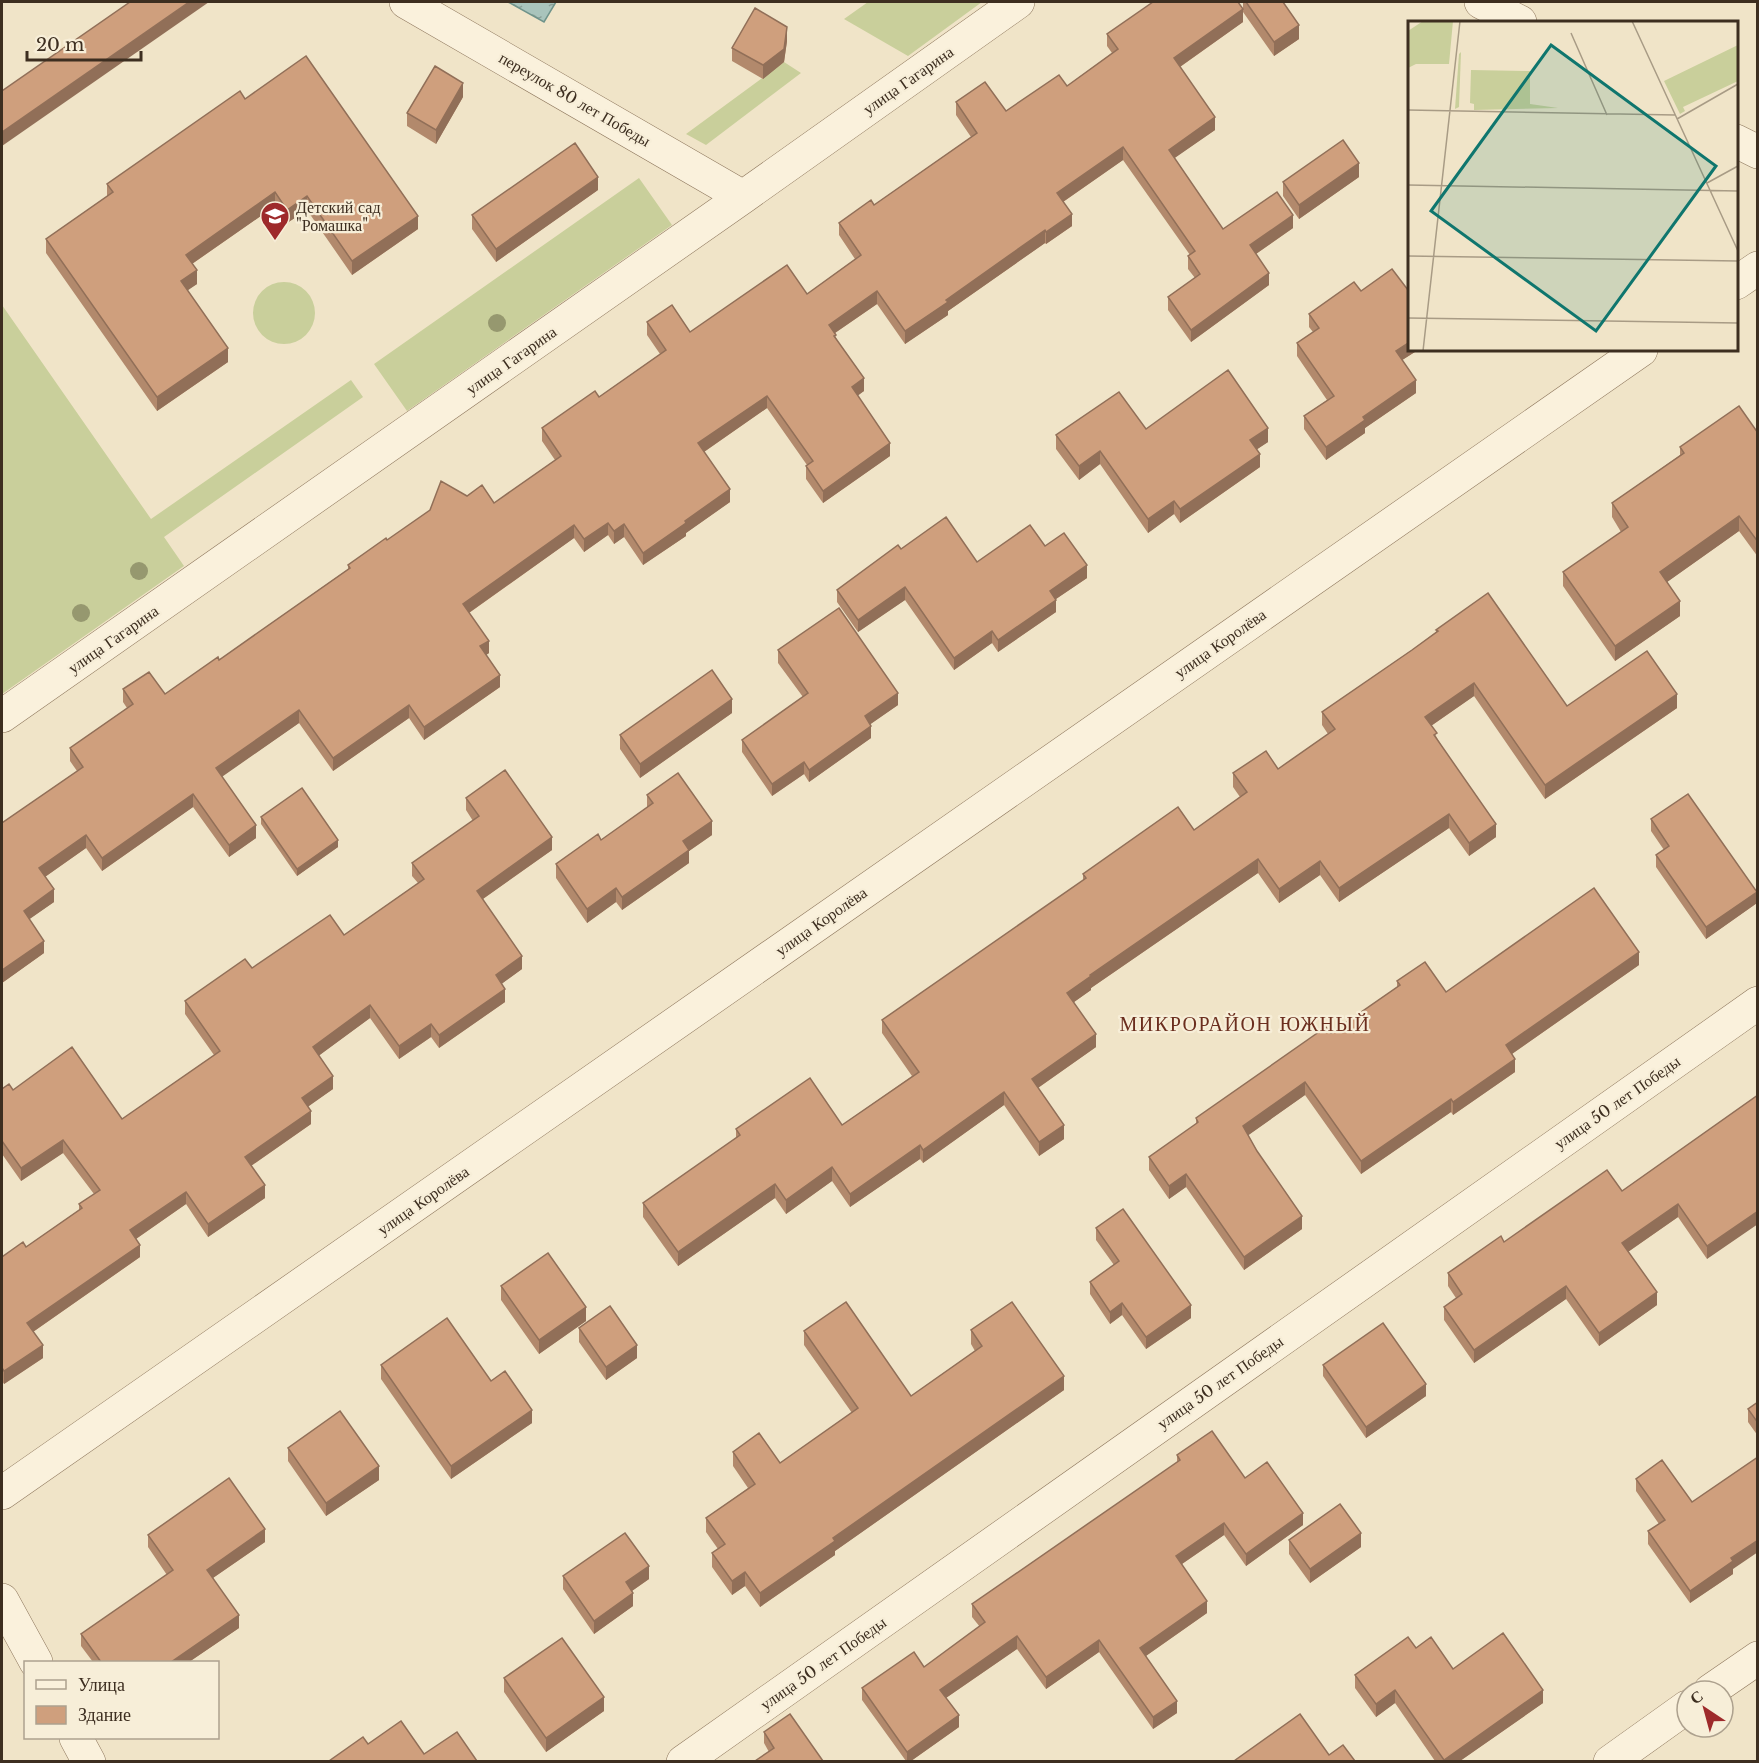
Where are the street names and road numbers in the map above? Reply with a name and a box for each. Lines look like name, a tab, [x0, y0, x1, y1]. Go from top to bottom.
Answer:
street label: улица Гагарина	[859, 41, 957, 119]
street label: переулок 80 лет Победы	[496, 47, 655, 151]
street label: улица Гагарина	[462, 321, 560, 399]
street label: улица Гагарина	[64, 600, 162, 678]
street label: улица Королёва	[1170, 604, 1270, 682]
street label: улица Королёва	[771, 882, 871, 960]
street label: улица 50 лет Победы	[1550, 1051, 1684, 1153]
street label: улица Королёва	[373, 1161, 473, 1239]
street label: улица 50 лет Победы	[1153, 1331, 1287, 1433]
street label: улица 50 лет Победы	[756, 1612, 890, 1714]

